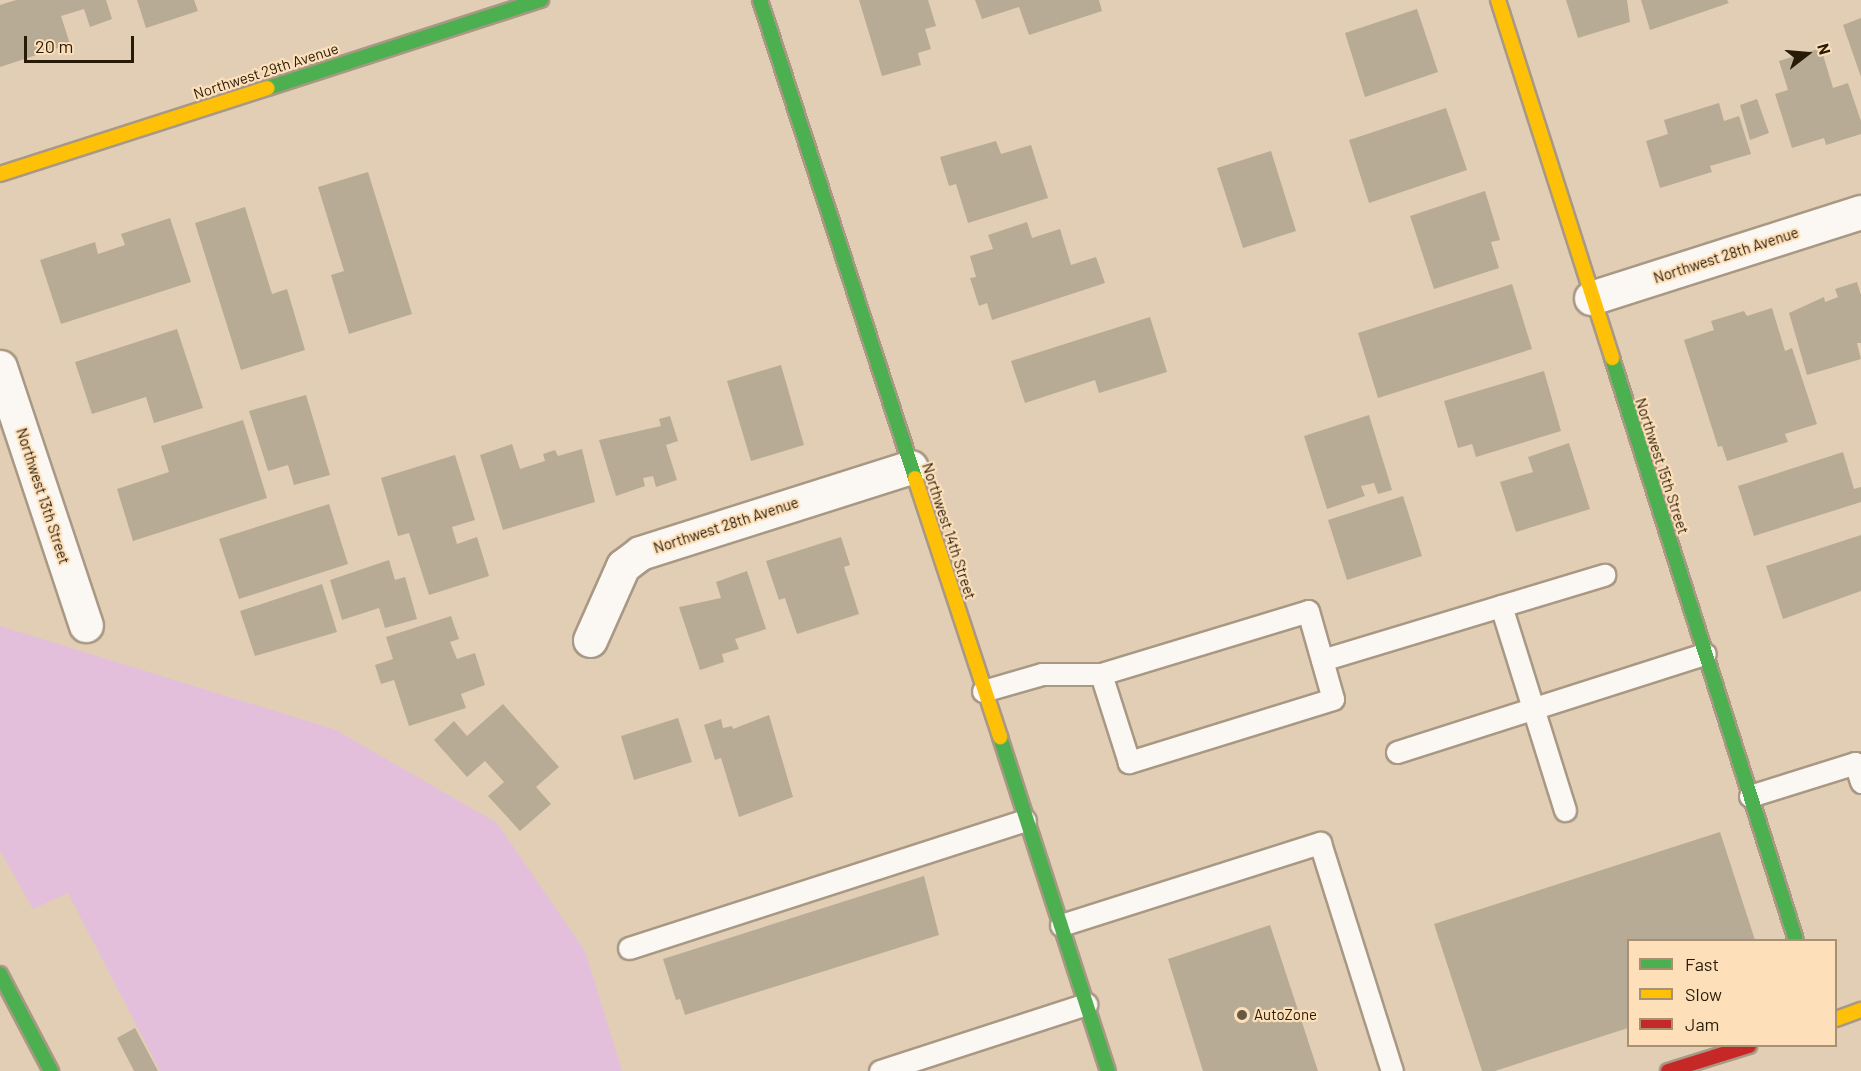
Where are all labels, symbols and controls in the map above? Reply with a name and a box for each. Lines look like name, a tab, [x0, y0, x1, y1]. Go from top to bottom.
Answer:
scale bar	[27, 24, 136, 62]
north arrow	[1777, 24, 1837, 84]
text: 20 m	[35, 35, 73, 57]
street label: Northwest 29th Avenue	[191, 39, 341, 103]
text: N	[1814, 41, 1835, 57]
street label: Northwest 28th Avenue	[1651, 223, 1801, 287]
street label: Northwest 15th Street	[1632, 396, 1692, 536]
street label: Northwest 13th Street	[13, 426, 73, 566]
street label: Northwest 14th Street	[918, 460, 980, 602]
street label: Northwest 28th Avenue	[651, 493, 801, 557]
legend	[1627, 939, 1837, 1047]
text: Fast	[1685, 953, 1719, 975]
text: Slow	[1685, 983, 1722, 1005]
place label: AutoZone	[1254, 1006, 1317, 1024]
marker: AutoZone	[1235, 1008, 1249, 1022]
text: Jam	[1685, 1013, 1719, 1035]

